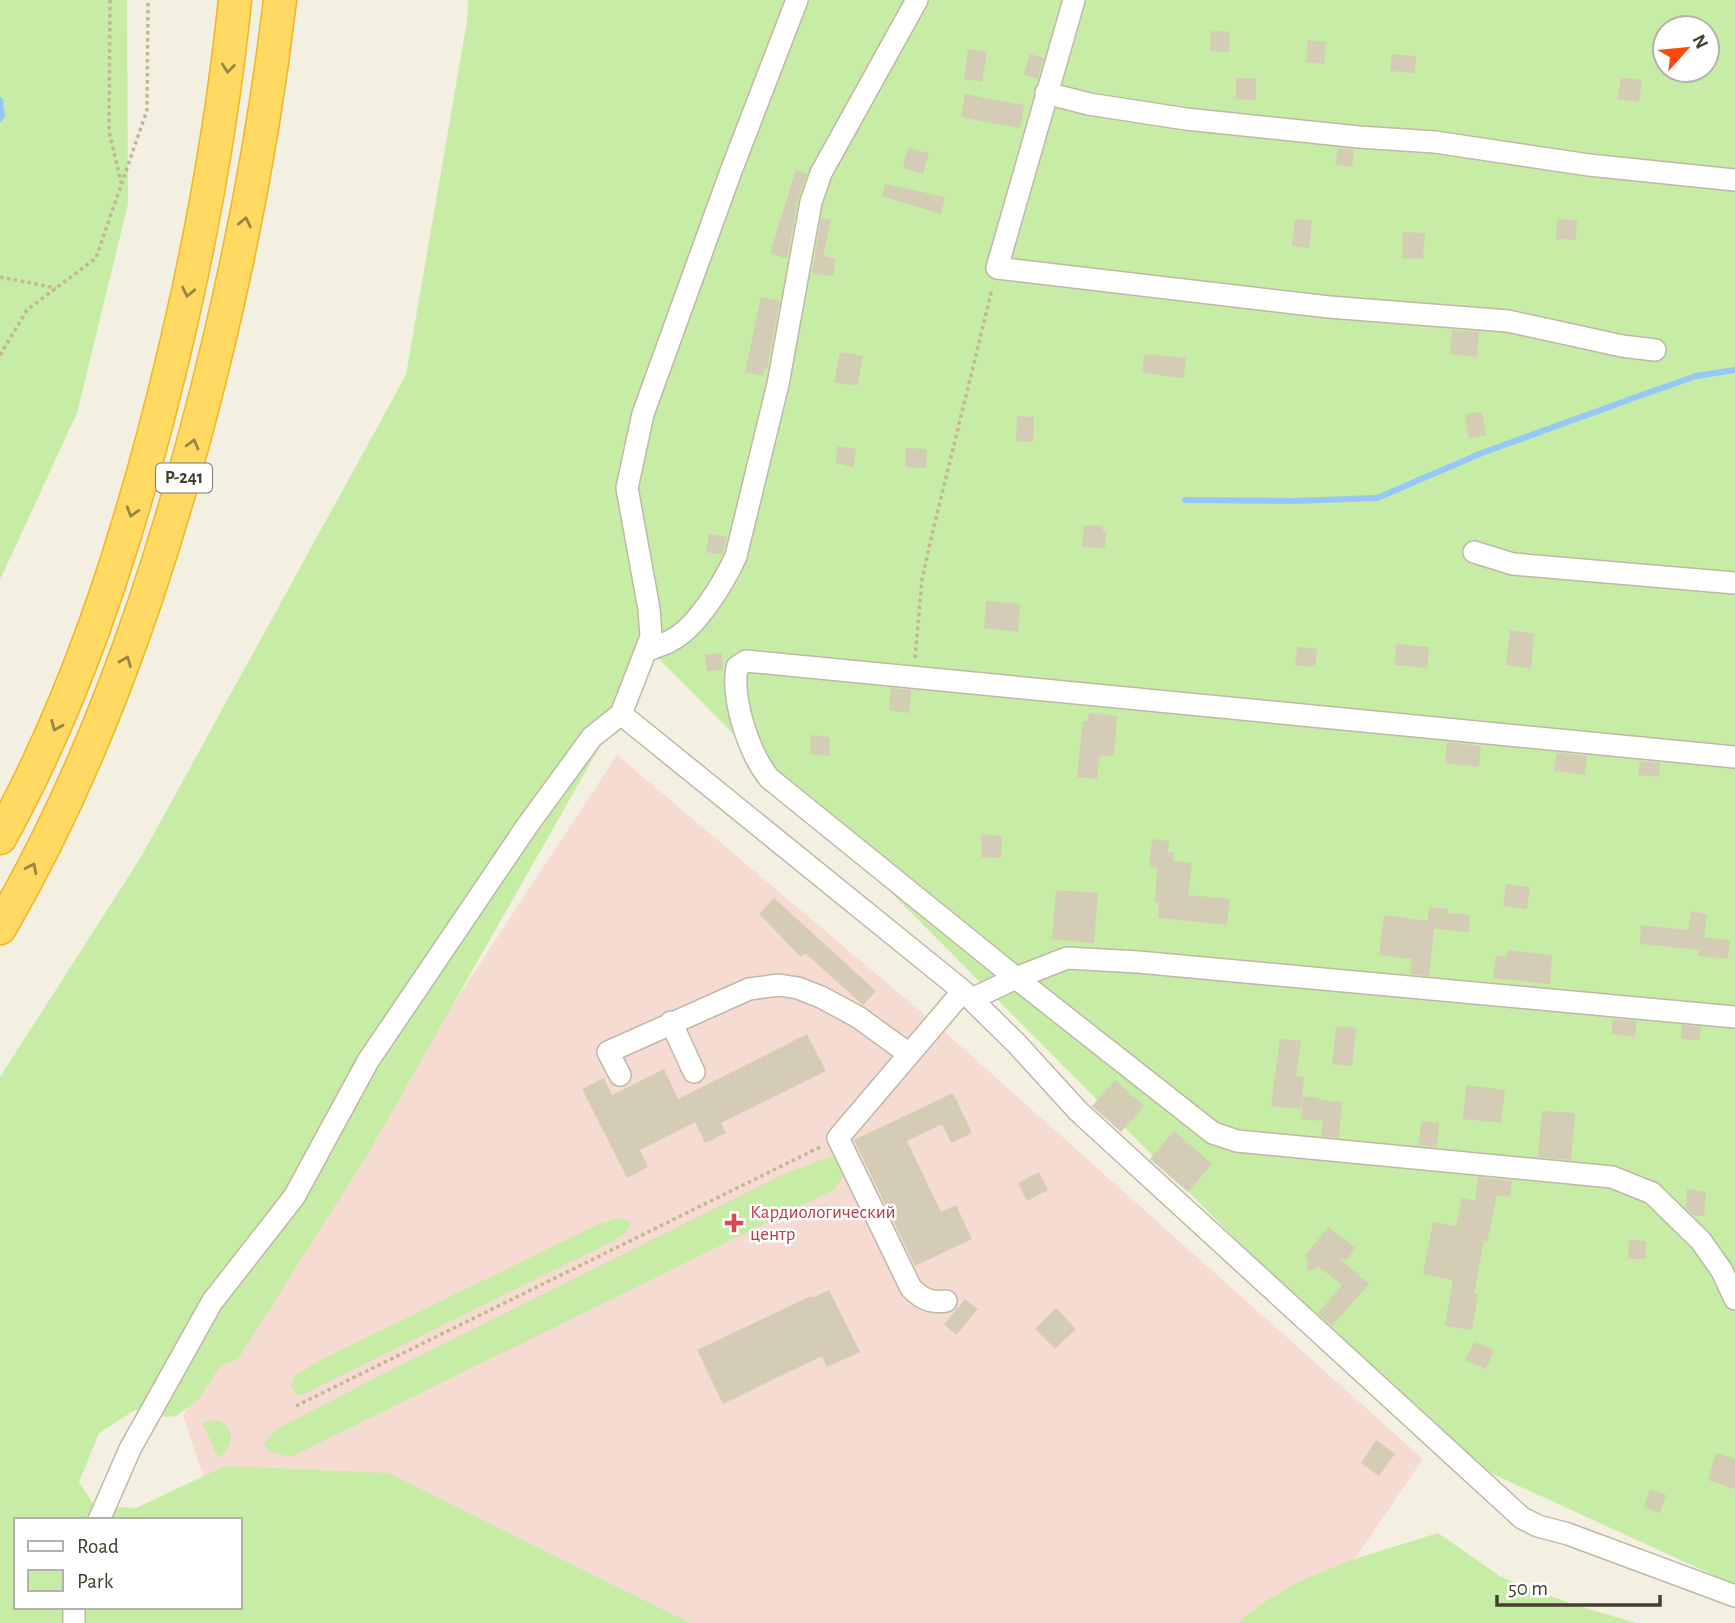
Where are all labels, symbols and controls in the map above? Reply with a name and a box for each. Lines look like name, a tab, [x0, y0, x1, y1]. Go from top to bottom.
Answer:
north arrow	[1651, 14, 1721, 84]
text: N	[1688, 32, 1711, 52]
one-way arrow	[221, 63, 236, 74]
one-way arrow	[237, 217, 252, 229]
one-way arrow	[182, 286, 197, 298]
one-way arrow	[185, 438, 199, 450]
road number: Р-241	[156, 464, 212, 492]
one-way arrow	[125, 506, 140, 518]
one-way arrow	[117, 656, 131, 668]
one-way arrow	[50, 720, 64, 732]
one-way arrow	[24, 863, 38, 875]
place label: Кардиологический центр	[750, 1203, 896, 1244]
marker: Кардиологический центр	[724, 1213, 744, 1233]
legend	[14, 1518, 242, 1609]
text: Road	[77, 1536, 119, 1557]
scale bar	[1497, 1564, 1660, 1608]
text: Park	[77, 1571, 114, 1592]
text: 50 m	[1508, 1578, 1548, 1599]

